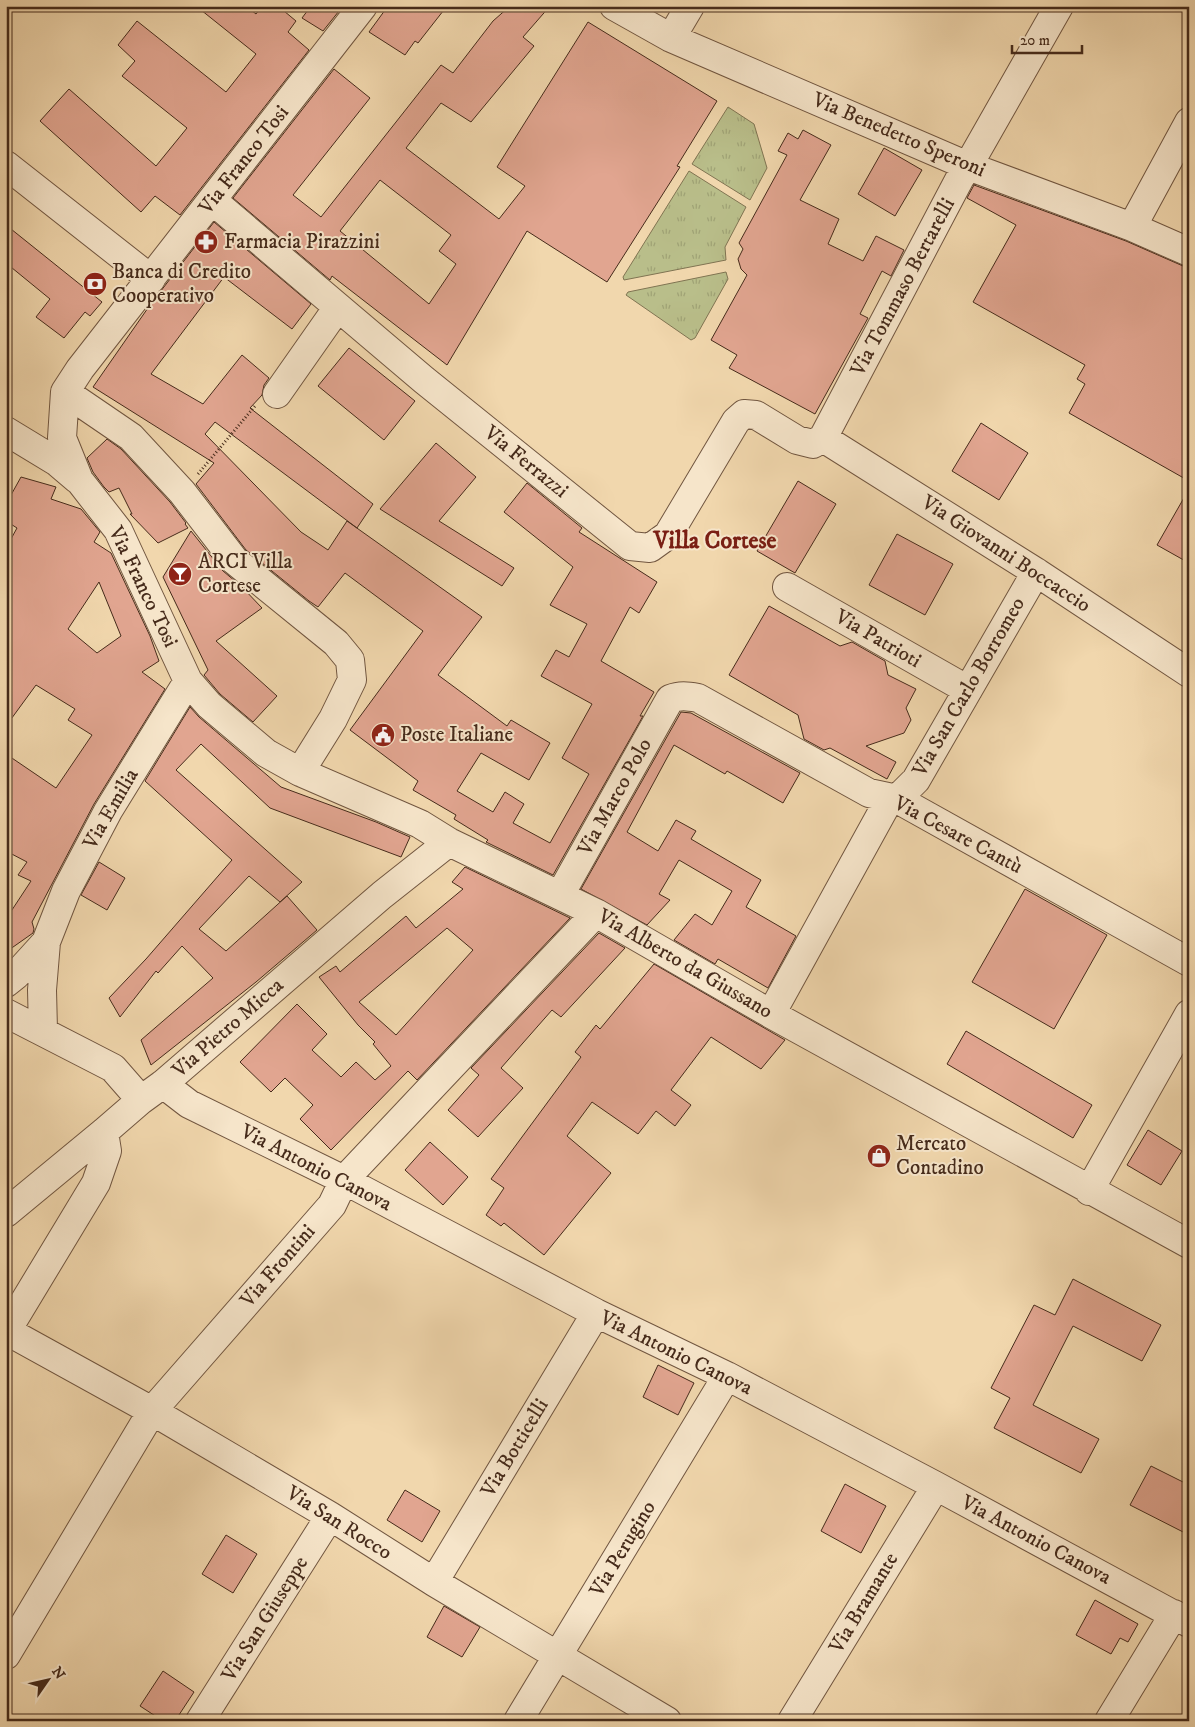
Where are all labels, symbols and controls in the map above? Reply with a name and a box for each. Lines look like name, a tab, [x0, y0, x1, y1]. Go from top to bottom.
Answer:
scale bar	[1012, 22, 1082, 54]
text: 20 m	[1020, 31, 1050, 50]
street label: Via Benedetto Speroni	[808, 86, 989, 183]
street label: Via Franco Tosi	[193, 100, 295, 221]
street label: Via Tommaso Bertarelli	[845, 193, 961, 381]
pharmacy icon: Farmacia Pirazzini	[193, 229, 219, 255]
place label: Farmacia Pirazzini	[224, 229, 380, 255]
place label: Banca di Credito Cooperativo	[112, 259, 251, 309]
bank icon: Banca di Credito Cooperativo	[82, 271, 108, 297]
street label: Via Ferrazzi	[478, 419, 574, 504]
street label: Via Giovanni Boccaccio	[916, 489, 1095, 618]
street label: Via Franco Tosi	[102, 521, 184, 652]
district label: Villa Cortese	[652, 526, 777, 556]
place label: ARCI Villa Cortese	[198, 549, 292, 599]
bar icon: ARCI Villa Cortese	[167, 561, 193, 587]
street label: Via San Carlo Borromeo	[907, 593, 1031, 782]
street label: Via Patrioti	[829, 603, 926, 674]
public building icon: Poste Italiane	[370, 722, 396, 748]
place label: Poste Italiane	[400, 722, 513, 748]
street label: Via Marco Polo	[572, 734, 658, 861]
street label: Via Emilia	[77, 764, 144, 855]
street label: Via Cesare Cantù	[888, 790, 1027, 880]
street label: Via Alberto da Giussano	[592, 903, 777, 1025]
street label: Via Pietro Micca	[166, 972, 289, 1084]
street label: Via Antonio Canova	[235, 1118, 396, 1217]
place label: Mercato Contadino	[896, 1131, 984, 1181]
shop icon: Mercato Contadino	[866, 1143, 892, 1169]
street label: Via Frontini	[234, 1219, 321, 1313]
street label: Via Antonio Canova	[595, 1304, 757, 1401]
street label: Via Botticelli	[475, 1394, 554, 1503]
street label: Via San Rocco	[280, 1480, 397, 1566]
street label: Via Antonio Canova	[956, 1489, 1116, 1591]
street label: Via Perugino	[584, 1496, 662, 1603]
street label: Via Bramante	[823, 1548, 904, 1659]
street label: Via San Giuseppe	[216, 1551, 314, 1687]
north arrow	[22, 1654, 72, 1704]
text: N	[47, 1663, 69, 1684]

